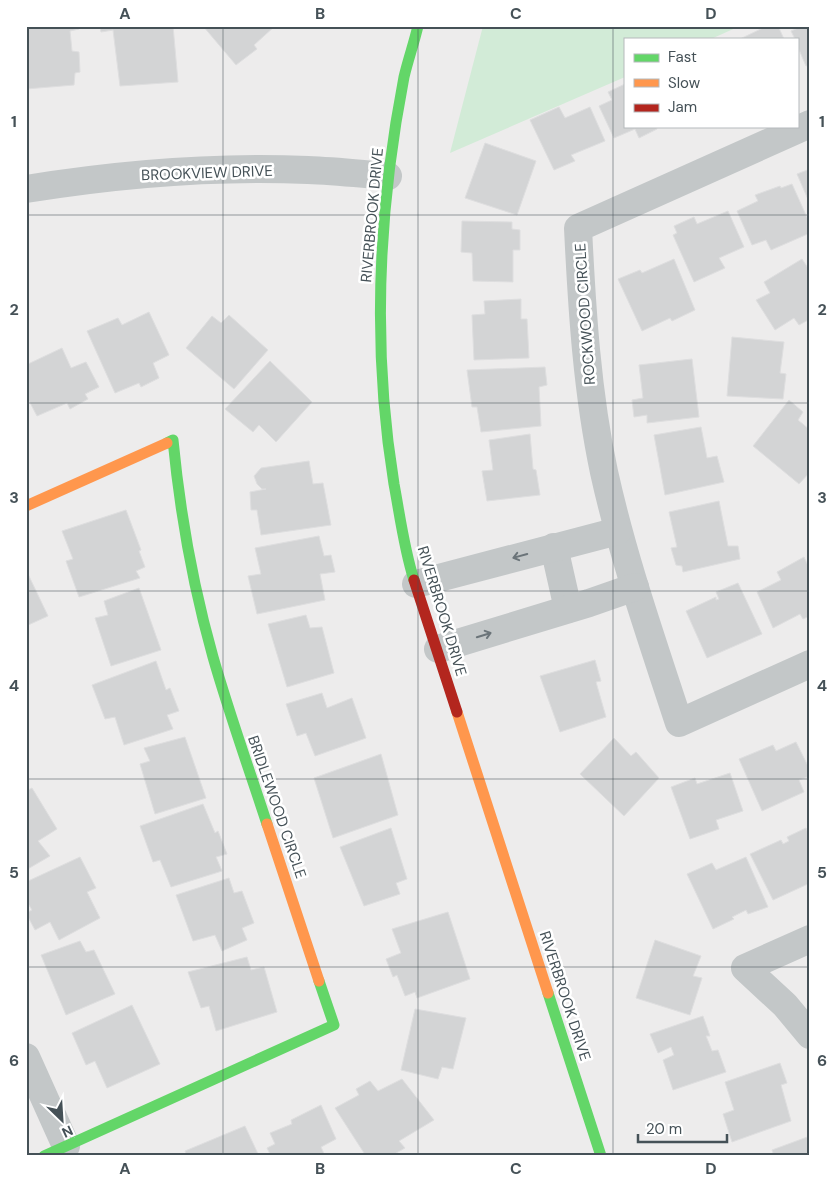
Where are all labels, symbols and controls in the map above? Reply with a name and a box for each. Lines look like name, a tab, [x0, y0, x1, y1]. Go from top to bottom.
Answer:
text: A	[119, 3, 131, 24]
text: B	[315, 3, 325, 24]
text: C	[510, 3, 522, 24]
text: D	[705, 3, 717, 24]
legend	[624, 38, 798, 128]
text: Fast	[668, 47, 697, 67]
text: Slow	[668, 73, 701, 93]
text: Jam	[668, 97, 697, 117]
text: 1	[11, 111, 17, 132]
text: 1	[819, 111, 825, 132]
street label: RIVERBROOK DRIVE	[356, 147, 388, 283]
street label: BROOKVIEW DRIVE	[141, 161, 273, 185]
street label: ROCKWOOD CIRCLE	[570, 242, 600, 386]
text: 2	[9, 299, 19, 320]
text: 2	[817, 299, 827, 320]
text: 3	[9, 487, 19, 508]
text: 3	[817, 487, 827, 508]
street label: RIVERBROOK DRIVE	[413, 544, 471, 678]
one-way arrow	[513, 551, 529, 561]
one-way arrow	[476, 629, 492, 639]
text: 4	[9, 675, 19, 696]
text: 4	[817, 675, 827, 696]
street label: BRIDLEWOOD CIRCLE	[243, 733, 311, 881]
text: 5	[9, 862, 19, 883]
text: 5	[817, 862, 827, 883]
street label: RIVERBROOK DRIVE	[535, 929, 595, 1063]
text: 6	[9, 1050, 19, 1071]
text: 6	[817, 1050, 827, 1071]
north arrow	[38, 1094, 88, 1144]
scale bar	[638, 1112, 727, 1144]
text: 20 m	[646, 1119, 682, 1139]
text: N	[59, 1121, 76, 1142]
text: A	[119, 1158, 131, 1179]
text: B	[315, 1158, 325, 1179]
text: C	[510, 1158, 522, 1179]
text: D	[705, 1158, 717, 1179]

